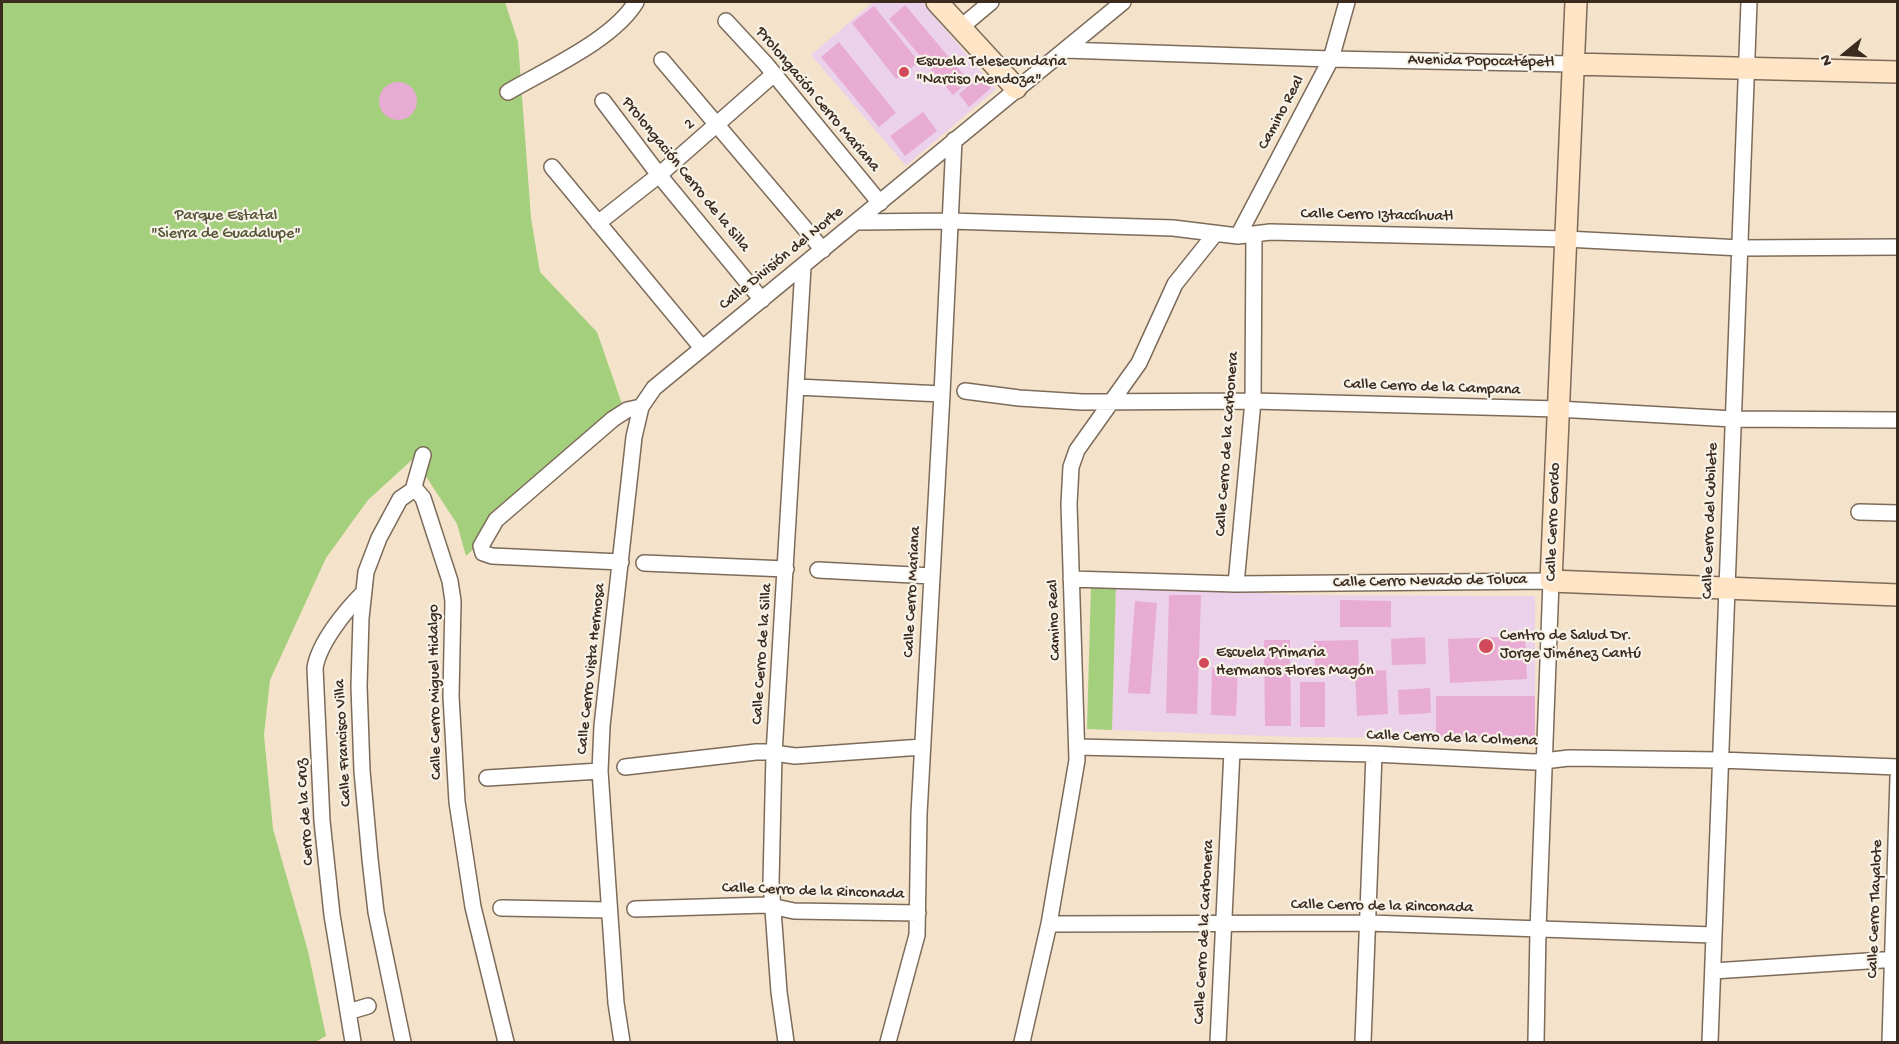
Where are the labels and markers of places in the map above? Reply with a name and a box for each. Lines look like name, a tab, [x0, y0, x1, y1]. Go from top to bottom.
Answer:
place label: Escuela Telesecundaria "Narciso Mendoza"	[916, 53, 1066, 91]
marker: Escuela Telesecundaria "Narciso Mendoza"	[897, 65, 911, 79]
place label: Centro de Salud Dr. Jorge Jiménez Cantú	[1500, 627, 1641, 665]
marker: Centro de Salud Dr. Jorge Jiménez Cantú	[1477, 637, 1495, 655]
place label: Escuela Primaria Hermanos Flores Magón	[1216, 644, 1374, 682]
marker: Escuela Primaria Hermanos Flores Magón	[1197, 656, 1211, 670]

